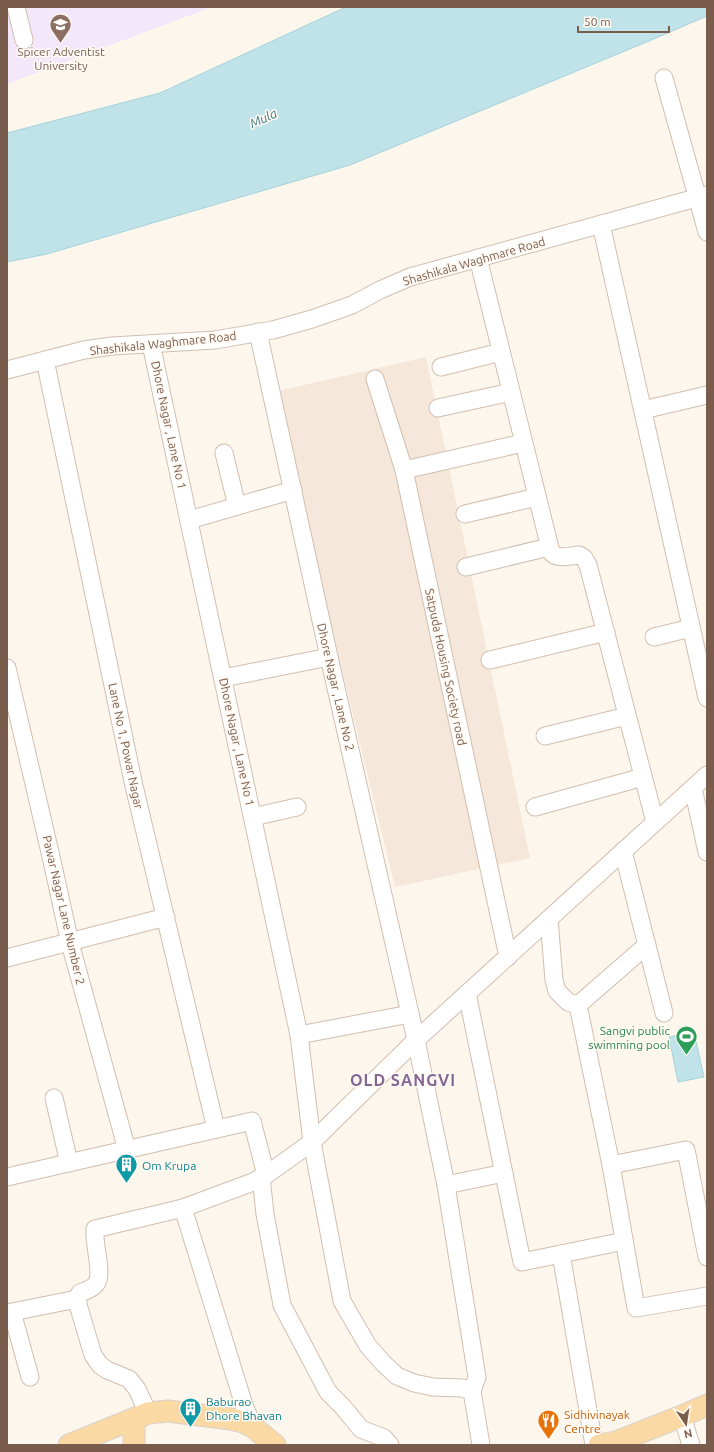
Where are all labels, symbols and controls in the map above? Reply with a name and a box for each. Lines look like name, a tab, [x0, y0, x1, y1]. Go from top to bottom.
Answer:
scale bar	[578, 8, 669, 34]
school or university icon: Spicer Adventist University	[48, 11, 74, 44]
text: 50 m	[584, 15, 611, 28]
place label: Spicer Adventist University	[17, 45, 105, 72]
water label: Mula	[247, 106, 279, 130]
street label: Shashikala Waghmare Road	[401, 234, 547, 288]
street label: Shashikala Waghmare Road	[89, 329, 237, 357]
street label: Dhore Nagar , Lane No 1	[149, 360, 189, 490]
street label: Satpuda Housing Society road	[423, 587, 469, 747]
street label: Dhore Nagar , Lane No 2	[315, 622, 357, 752]
street label: Dhore Nagar , Lane No 1	[217, 677, 257, 807]
street label: Lane No 1, Powar Nagar	[106, 682, 146, 811]
street label: Pawar Nagar Lane Number 2	[40, 834, 88, 986]
place label: Sangvi public swimming pool	[588, 1024, 670, 1051]
sports icon: Sangvi public swimming pool	[673, 1024, 699, 1057]
district label: OLD SANGVI	[350, 1071, 456, 1089]
building icon: Om Krupa	[114, 1152, 140, 1185]
place label: Om Krupa	[142, 1159, 196, 1172]
building icon: Baburao Dhore Bhavan	[178, 1395, 204, 1428]
place label: Baburao Dhore Bhavan	[206, 1395, 282, 1422]
north arrow	[666, 1404, 706, 1444]
restaurant icon: Sidhivinayak Centre	[536, 1408, 562, 1441]
place label: Sidhivinayak Centre	[564, 1408, 630, 1435]
text: N	[683, 1427, 694, 1441]

